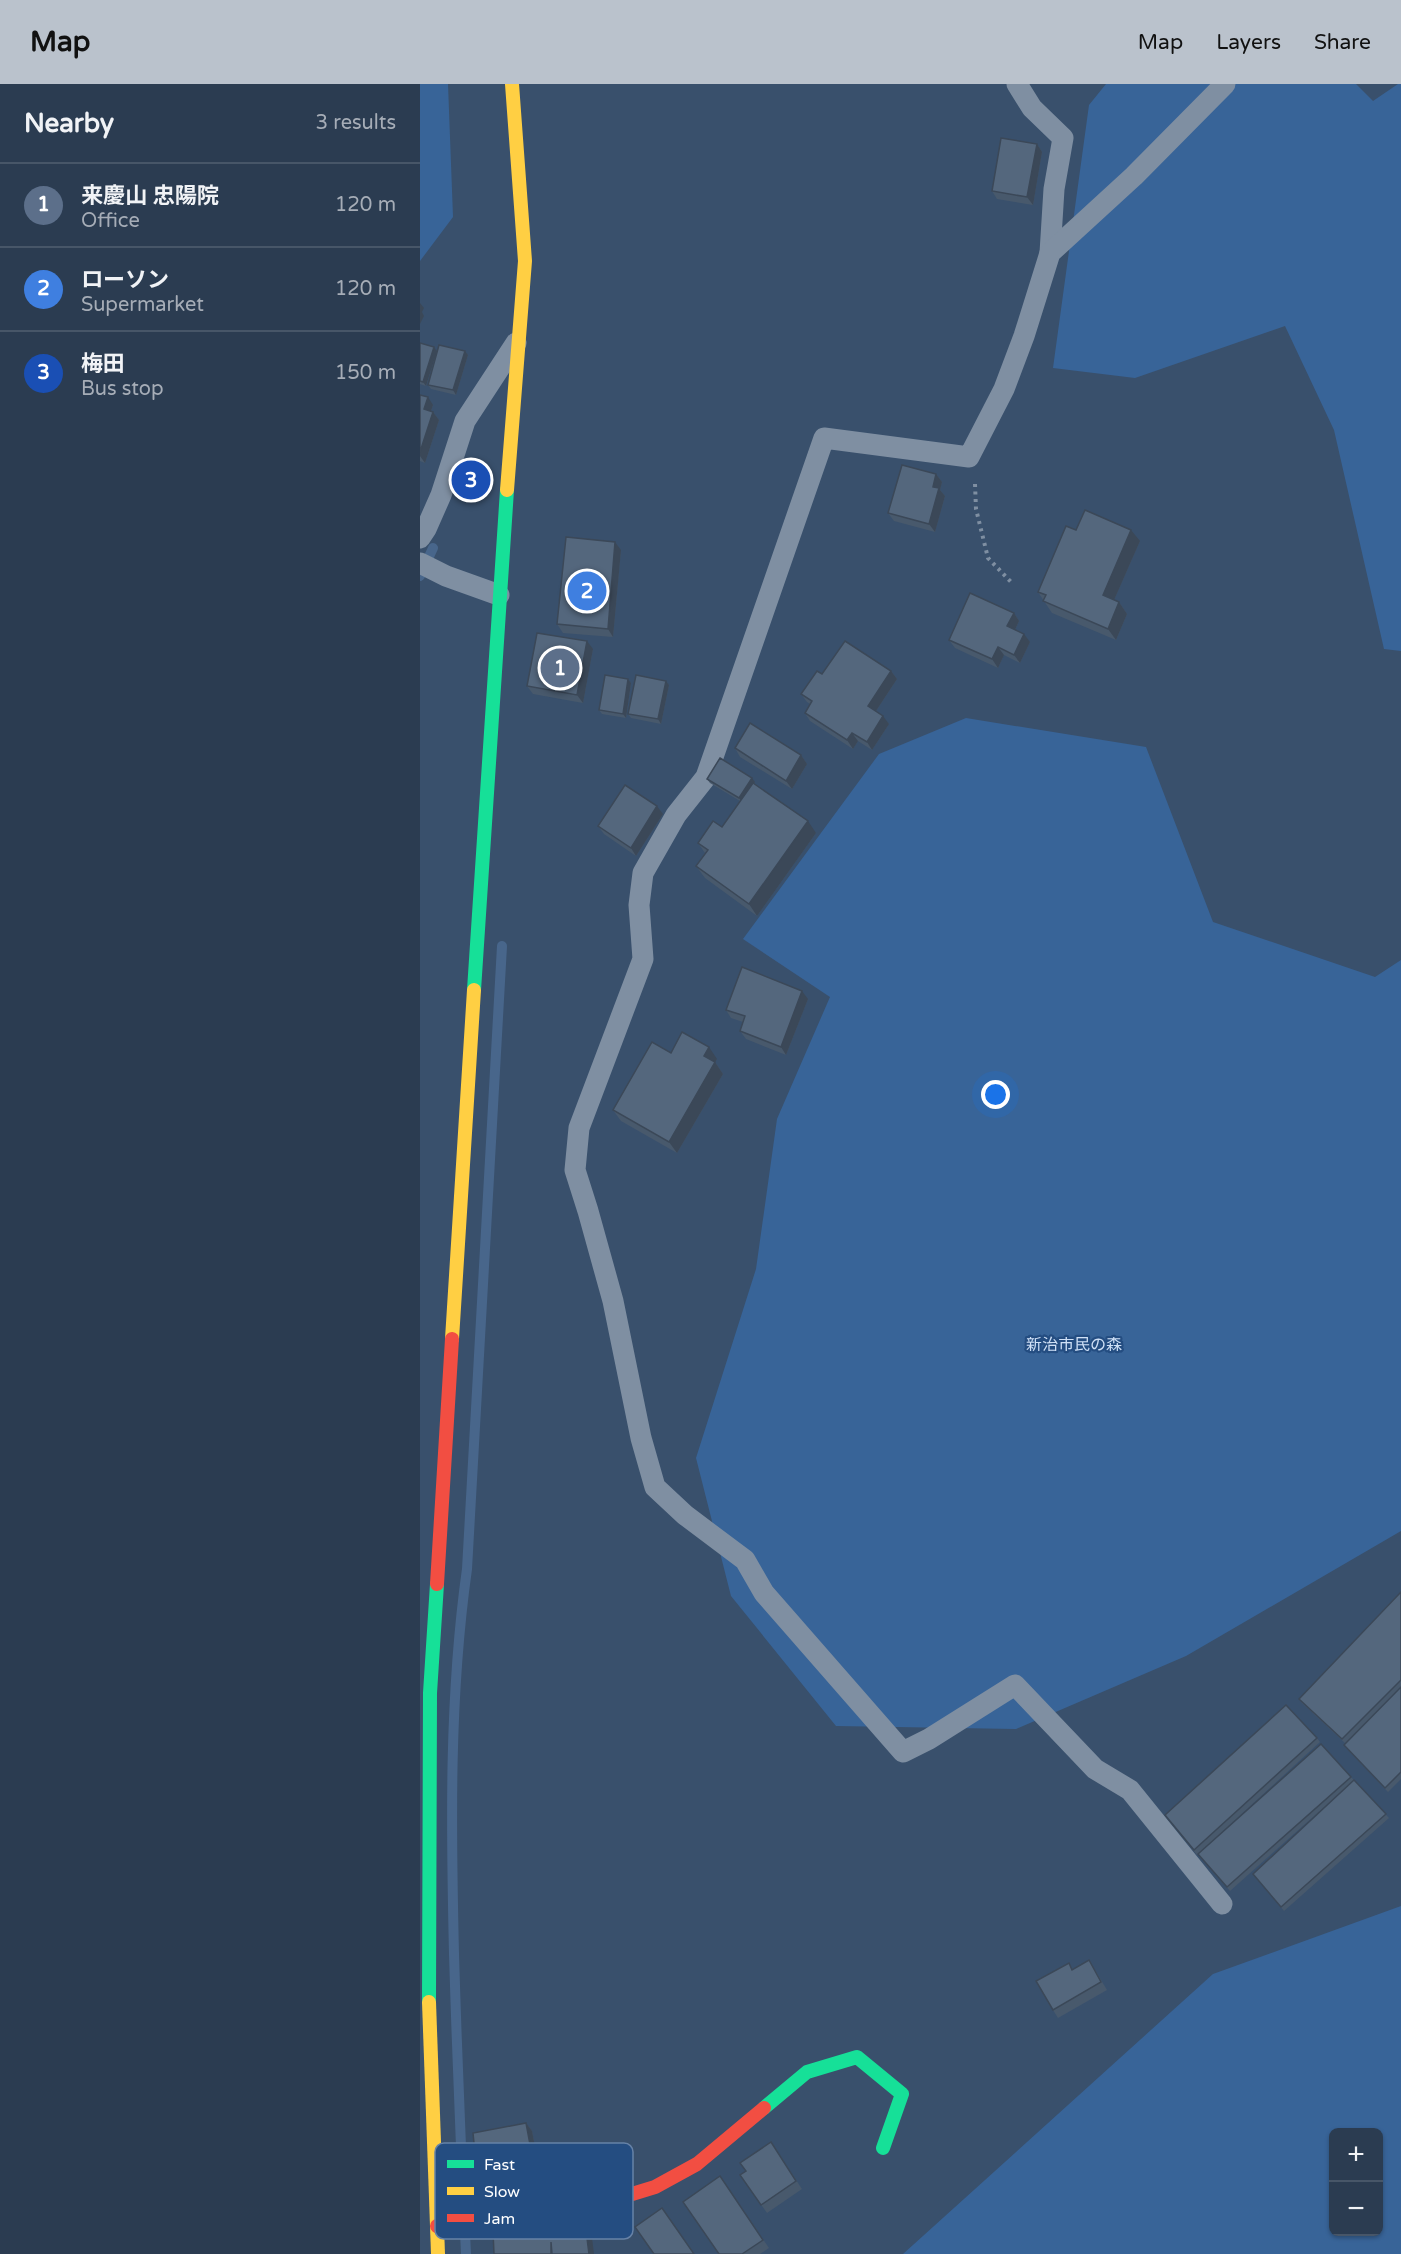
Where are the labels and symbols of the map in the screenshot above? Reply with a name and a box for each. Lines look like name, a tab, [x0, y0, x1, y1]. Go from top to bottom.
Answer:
pin: 3	[452, 458, 490, 502]
pin: 2	[568, 568, 606, 614]
pin: 1	[540, 646, 580, 690]
your location	[981, 1080, 1010, 1109]
park label: 新治市民の森	[1026, 1335, 1122, 1355]
legend	[435, 2143, 633, 2239]
text: Fast	[484, 2155, 515, 2175]
text: Slow	[484, 2182, 520, 2202]
text: Jam	[484, 2209, 515, 2229]

